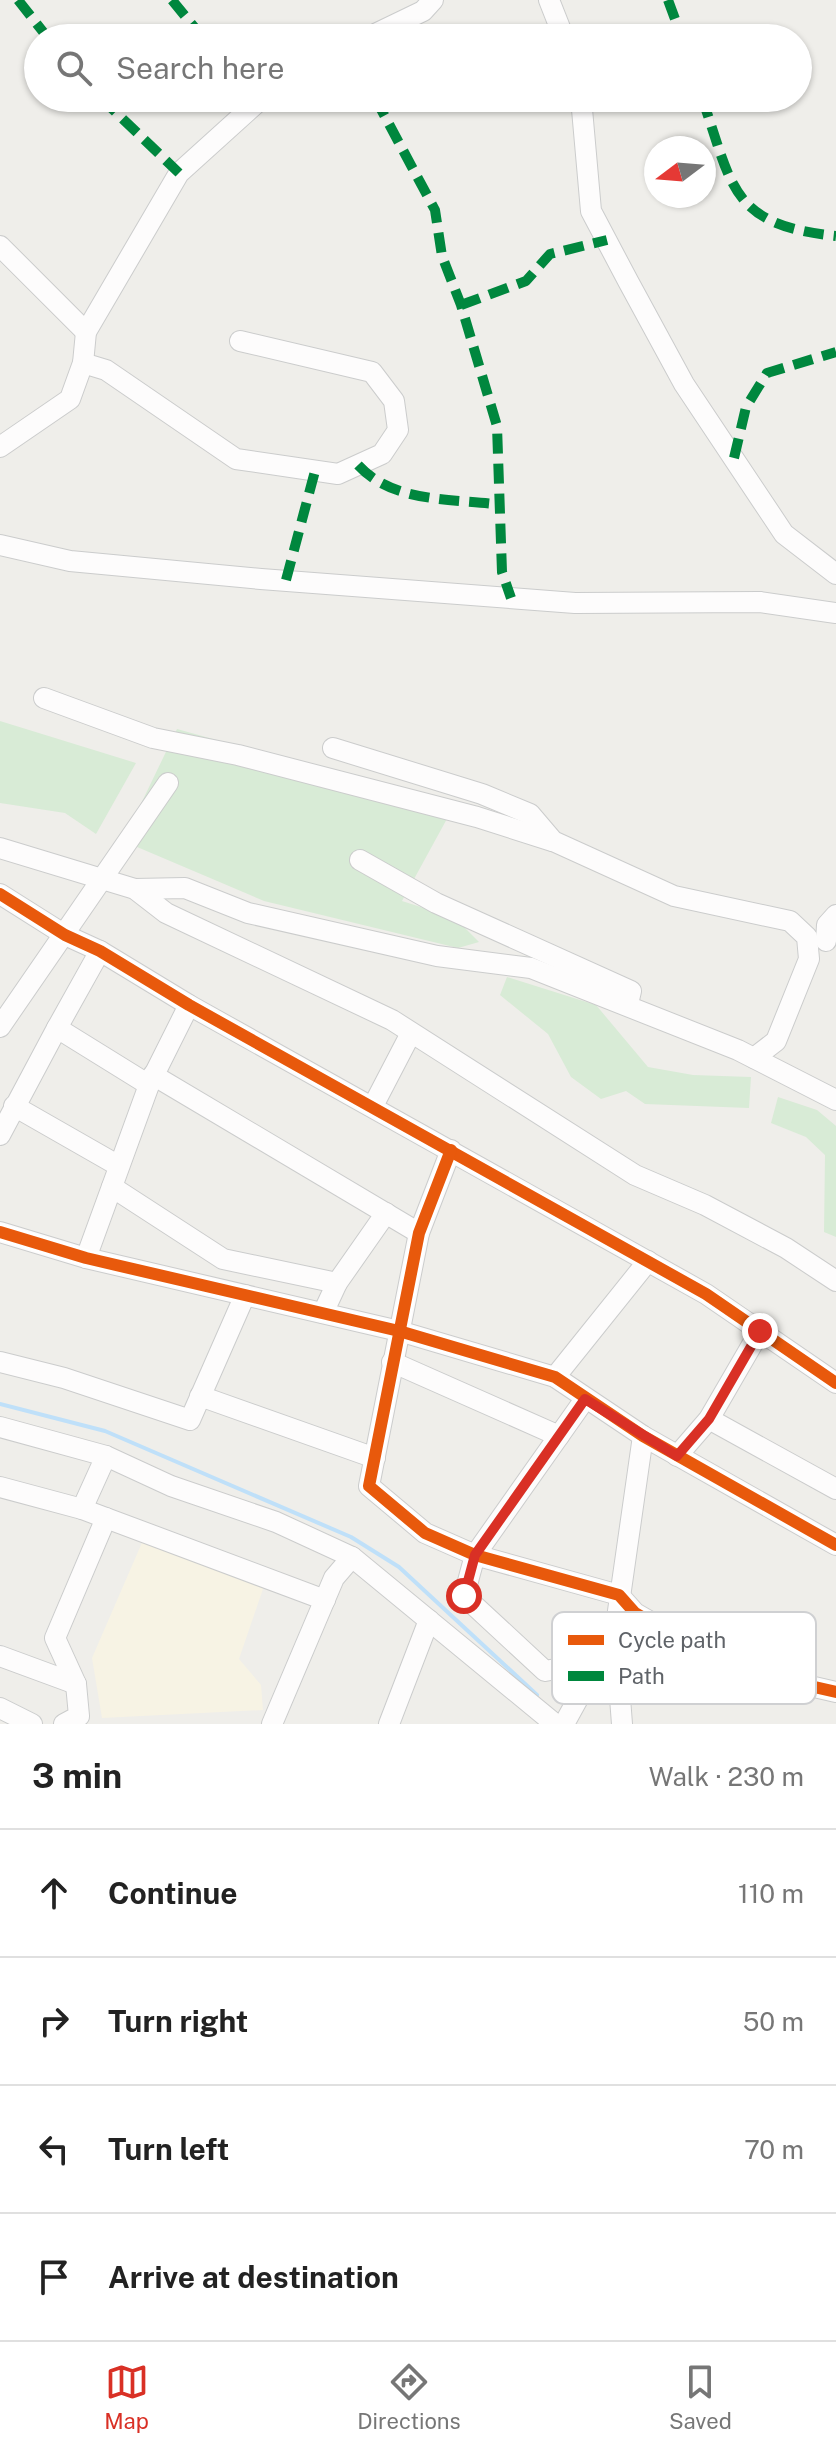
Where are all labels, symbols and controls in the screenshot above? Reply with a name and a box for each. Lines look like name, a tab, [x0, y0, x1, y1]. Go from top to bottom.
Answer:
search box	[24, 24, 812, 112]
icon: search	[52, 46, 96, 90]
text: Search here	[116, 50, 284, 86]
north arrow	[644, 136, 716, 208]
route end	[742, 1313, 778, 1349]
route start	[446, 1578, 482, 1614]
legend	[552, 1612, 816, 1704]
text: Cycle path	[618, 1627, 726, 1653]
text: Path	[618, 1663, 665, 1689]
text: 3 min	[32, 1756, 122, 1796]
text: Walk · 230 m	[649, 1761, 804, 1792]
icon: ahead	[32, 1871, 76, 1915]
text: Continue	[108, 1875, 238, 1911]
text: 110 m	[738, 1878, 804, 1909]
icon: right	[32, 1999, 76, 2043]
text: Turn right	[108, 2003, 248, 2039]
text: 50 m	[743, 2006, 804, 2037]
icon: left	[32, 2127, 76, 2171]
text: Turn left	[108, 2131, 229, 2167]
text: 70 m	[744, 2134, 804, 2165]
icon: arrive	[32, 2255, 76, 2299]
text: Arrive at destination	[108, 2259, 399, 2295]
tab: Map	[104, 2360, 149, 2434]
tab: Directions	[357, 2360, 461, 2434]
tab: Saved	[669, 2360, 732, 2434]

